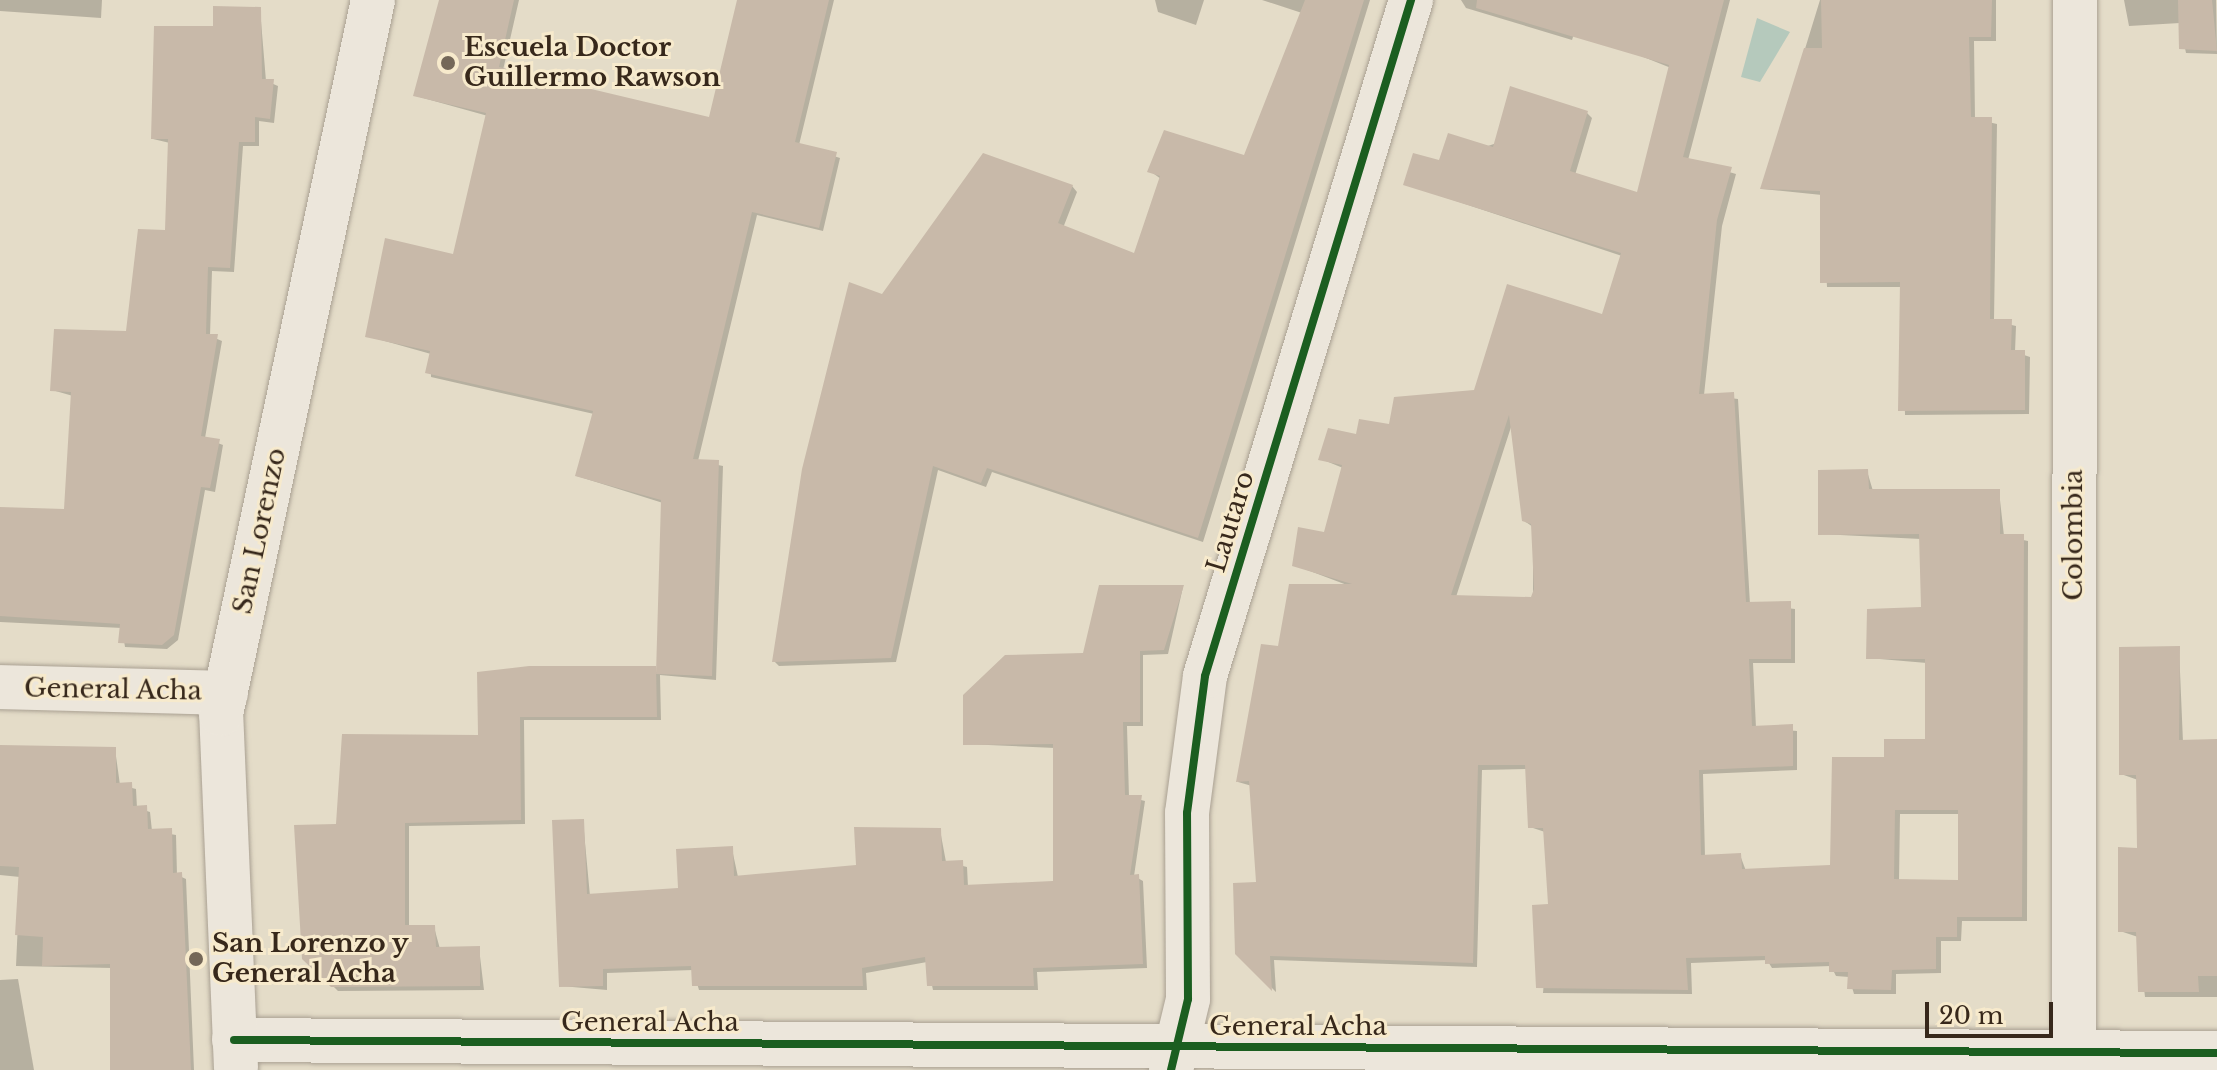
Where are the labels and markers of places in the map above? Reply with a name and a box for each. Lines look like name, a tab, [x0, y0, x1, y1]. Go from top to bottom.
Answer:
place label: Escuela Doctor Guillermo Rawson	[464, 32, 721, 94]
marker: Escuela Doctor Guillermo Rawson	[439, 54, 457, 72]
place label: San Lorenzo y General Acha	[212, 928, 409, 990]
marker: San Lorenzo y General Acha	[187, 950, 205, 968]

